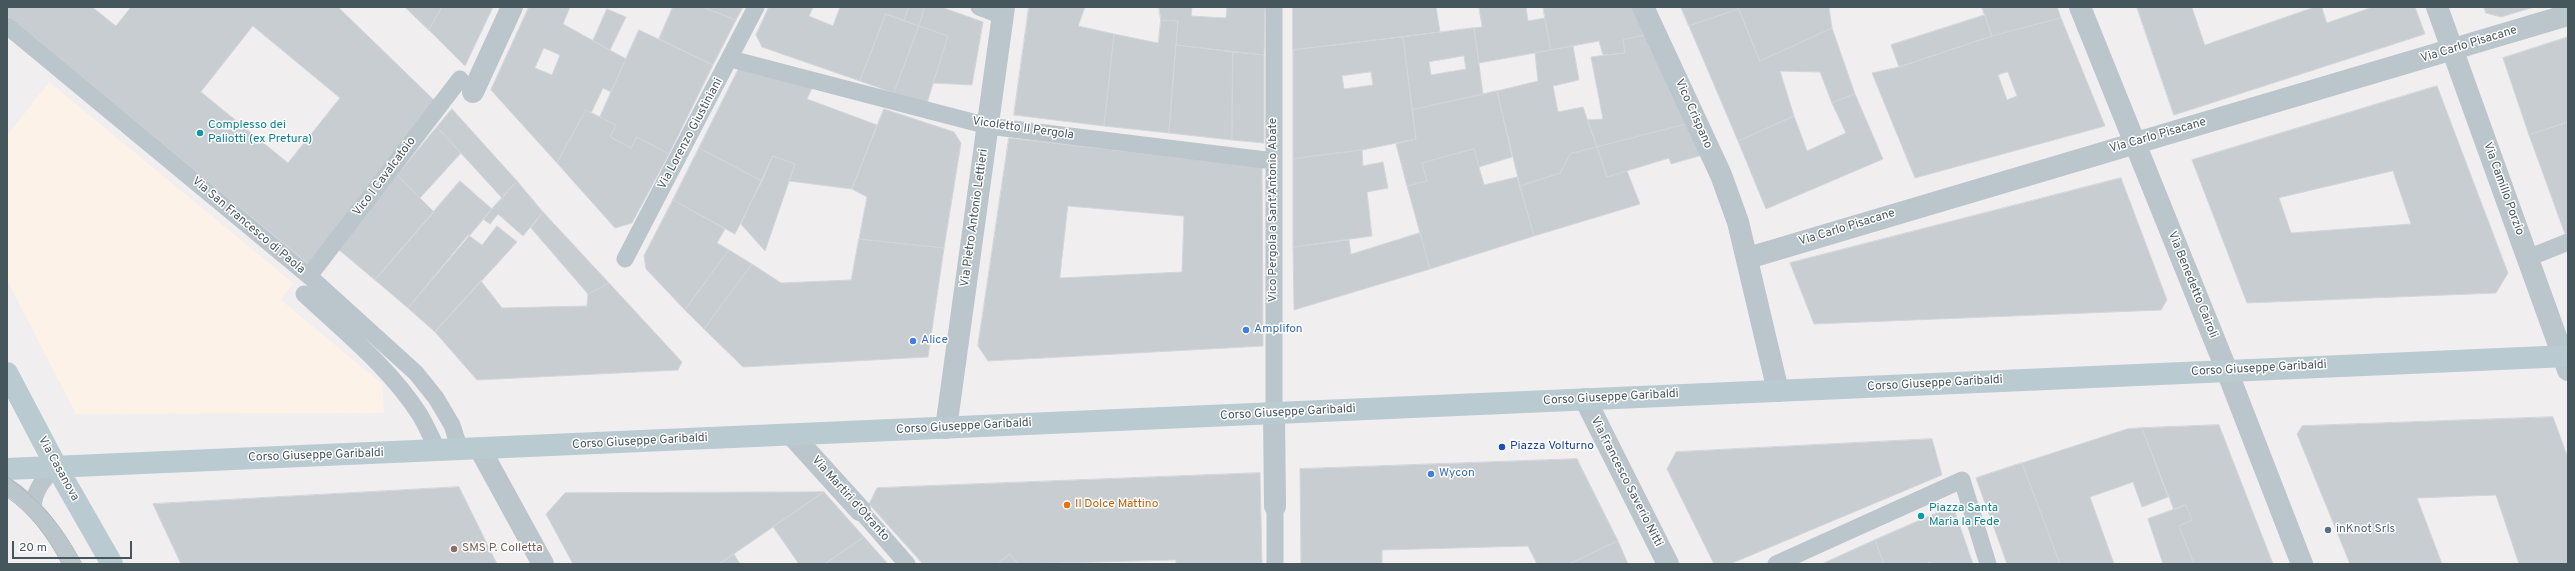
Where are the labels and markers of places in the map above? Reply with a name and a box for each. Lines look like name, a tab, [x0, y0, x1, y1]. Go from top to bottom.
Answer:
place label: Complesso dei Paliotti (ex Pretura)	[208, 119, 312, 147]
marker: Complesso dei Paliotti (ex Pretura)	[195, 128, 205, 138]
place label: Amplifon	[1254, 323, 1303, 337]
marker: Amplifon	[1241, 325, 1251, 335]
place label: Alice	[921, 334, 948, 348]
marker: Alice	[908, 336, 918, 346]
place label: Piazza Volturno	[1510, 440, 1594, 454]
marker: Piazza Volturno	[1497, 442, 1507, 452]
place label: Wycon	[1439, 467, 1475, 481]
marker: Wycon	[1426, 469, 1436, 479]
place label: Il Dolce Mattino	[1075, 498, 1158, 512]
marker: Il Dolce Mattino	[1062, 500, 1072, 510]
place label: Piazza Santa Maria la Fede	[1929, 502, 1999, 530]
marker: Piazza Santa Maria la Fede	[1916, 511, 1926, 521]
place label: inKnot Srls	[2336, 523, 2395, 537]
marker: inKnot Srls	[2323, 525, 2333, 535]
place label: SMS P. Colletta	[462, 542, 543, 556]
marker: SMS P. Colletta	[449, 544, 459, 554]

